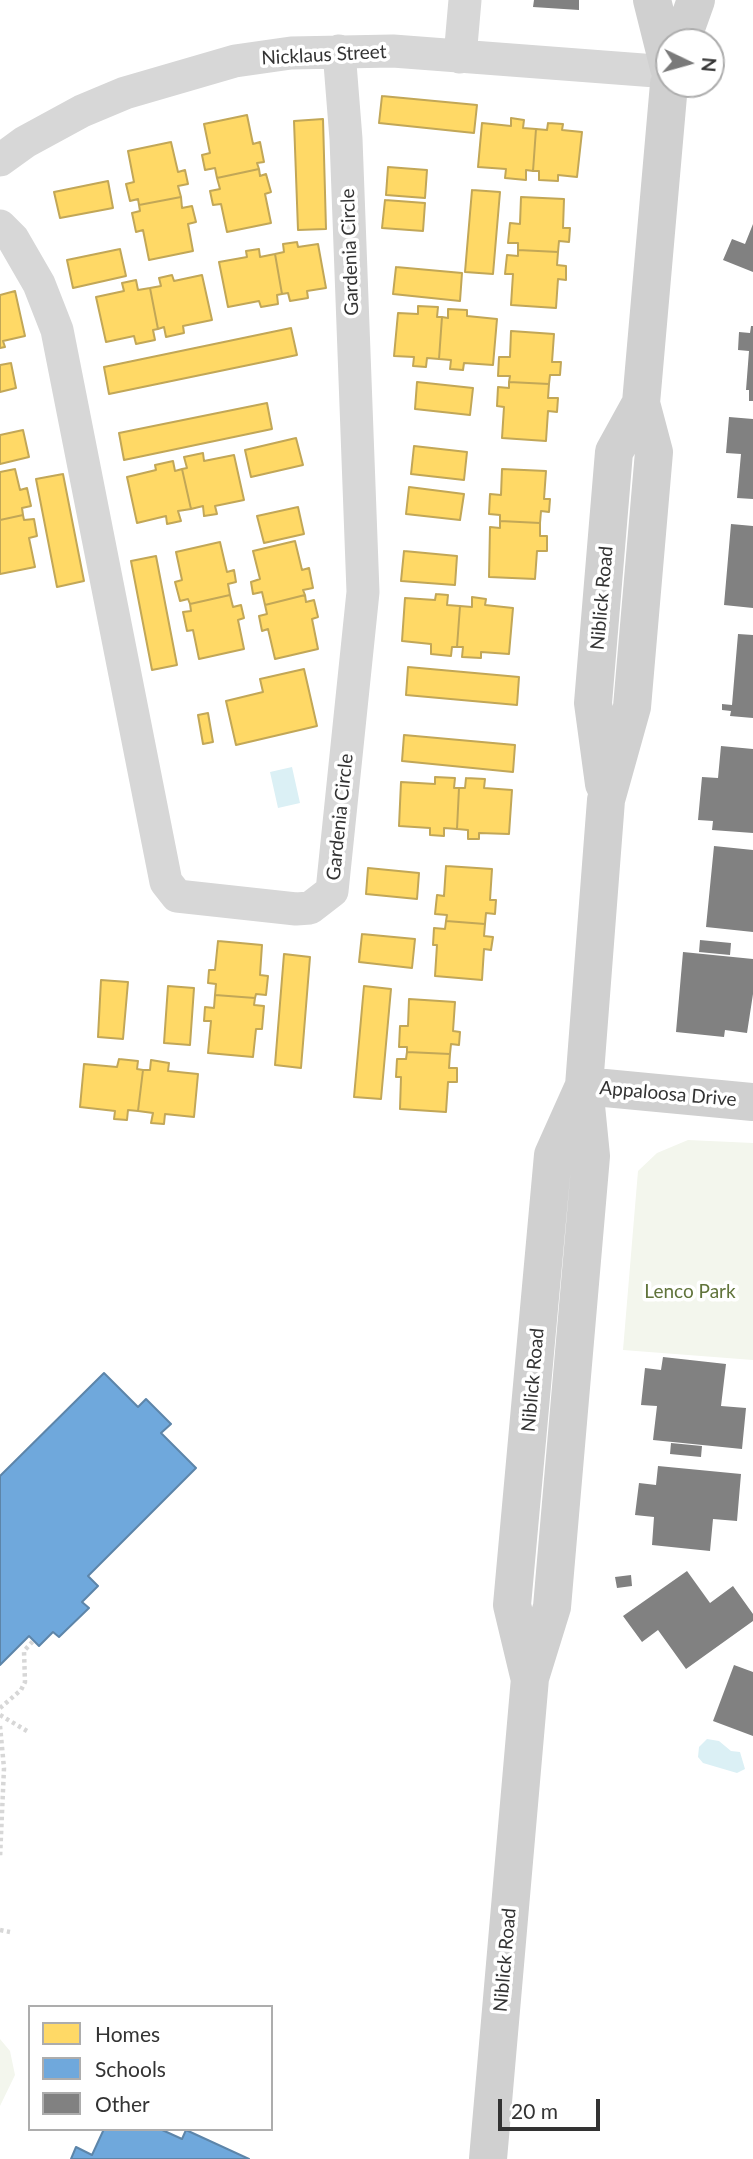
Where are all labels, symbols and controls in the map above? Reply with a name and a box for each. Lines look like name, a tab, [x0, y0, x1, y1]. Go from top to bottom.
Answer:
north arrow	[655, 28, 725, 98]
street label: Nicklaus Street	[261, 40, 387, 70]
text: N	[697, 56, 722, 73]
street label: Gardenia Circle	[336, 188, 364, 316]
street label: Niblick Road	[586, 545, 618, 651]
street label: Gardenia Circle	[322, 752, 358, 882]
street label: Appaloosa Drive	[599, 1077, 737, 1111]
park label: Lenco Park	[644, 1281, 736, 1303]
street label: Niblick Road	[517, 1327, 549, 1433]
street label: Niblick Road	[489, 1907, 521, 2013]
legend	[28, 2005, 273, 2131]
text: Homes	[95, 2021, 160, 2046]
text: Schools	[95, 2056, 166, 2081]
scale bar	[501, 2086, 602, 2130]
text: Other	[95, 2091, 150, 2116]
text: 20 m	[511, 2098, 558, 2123]

